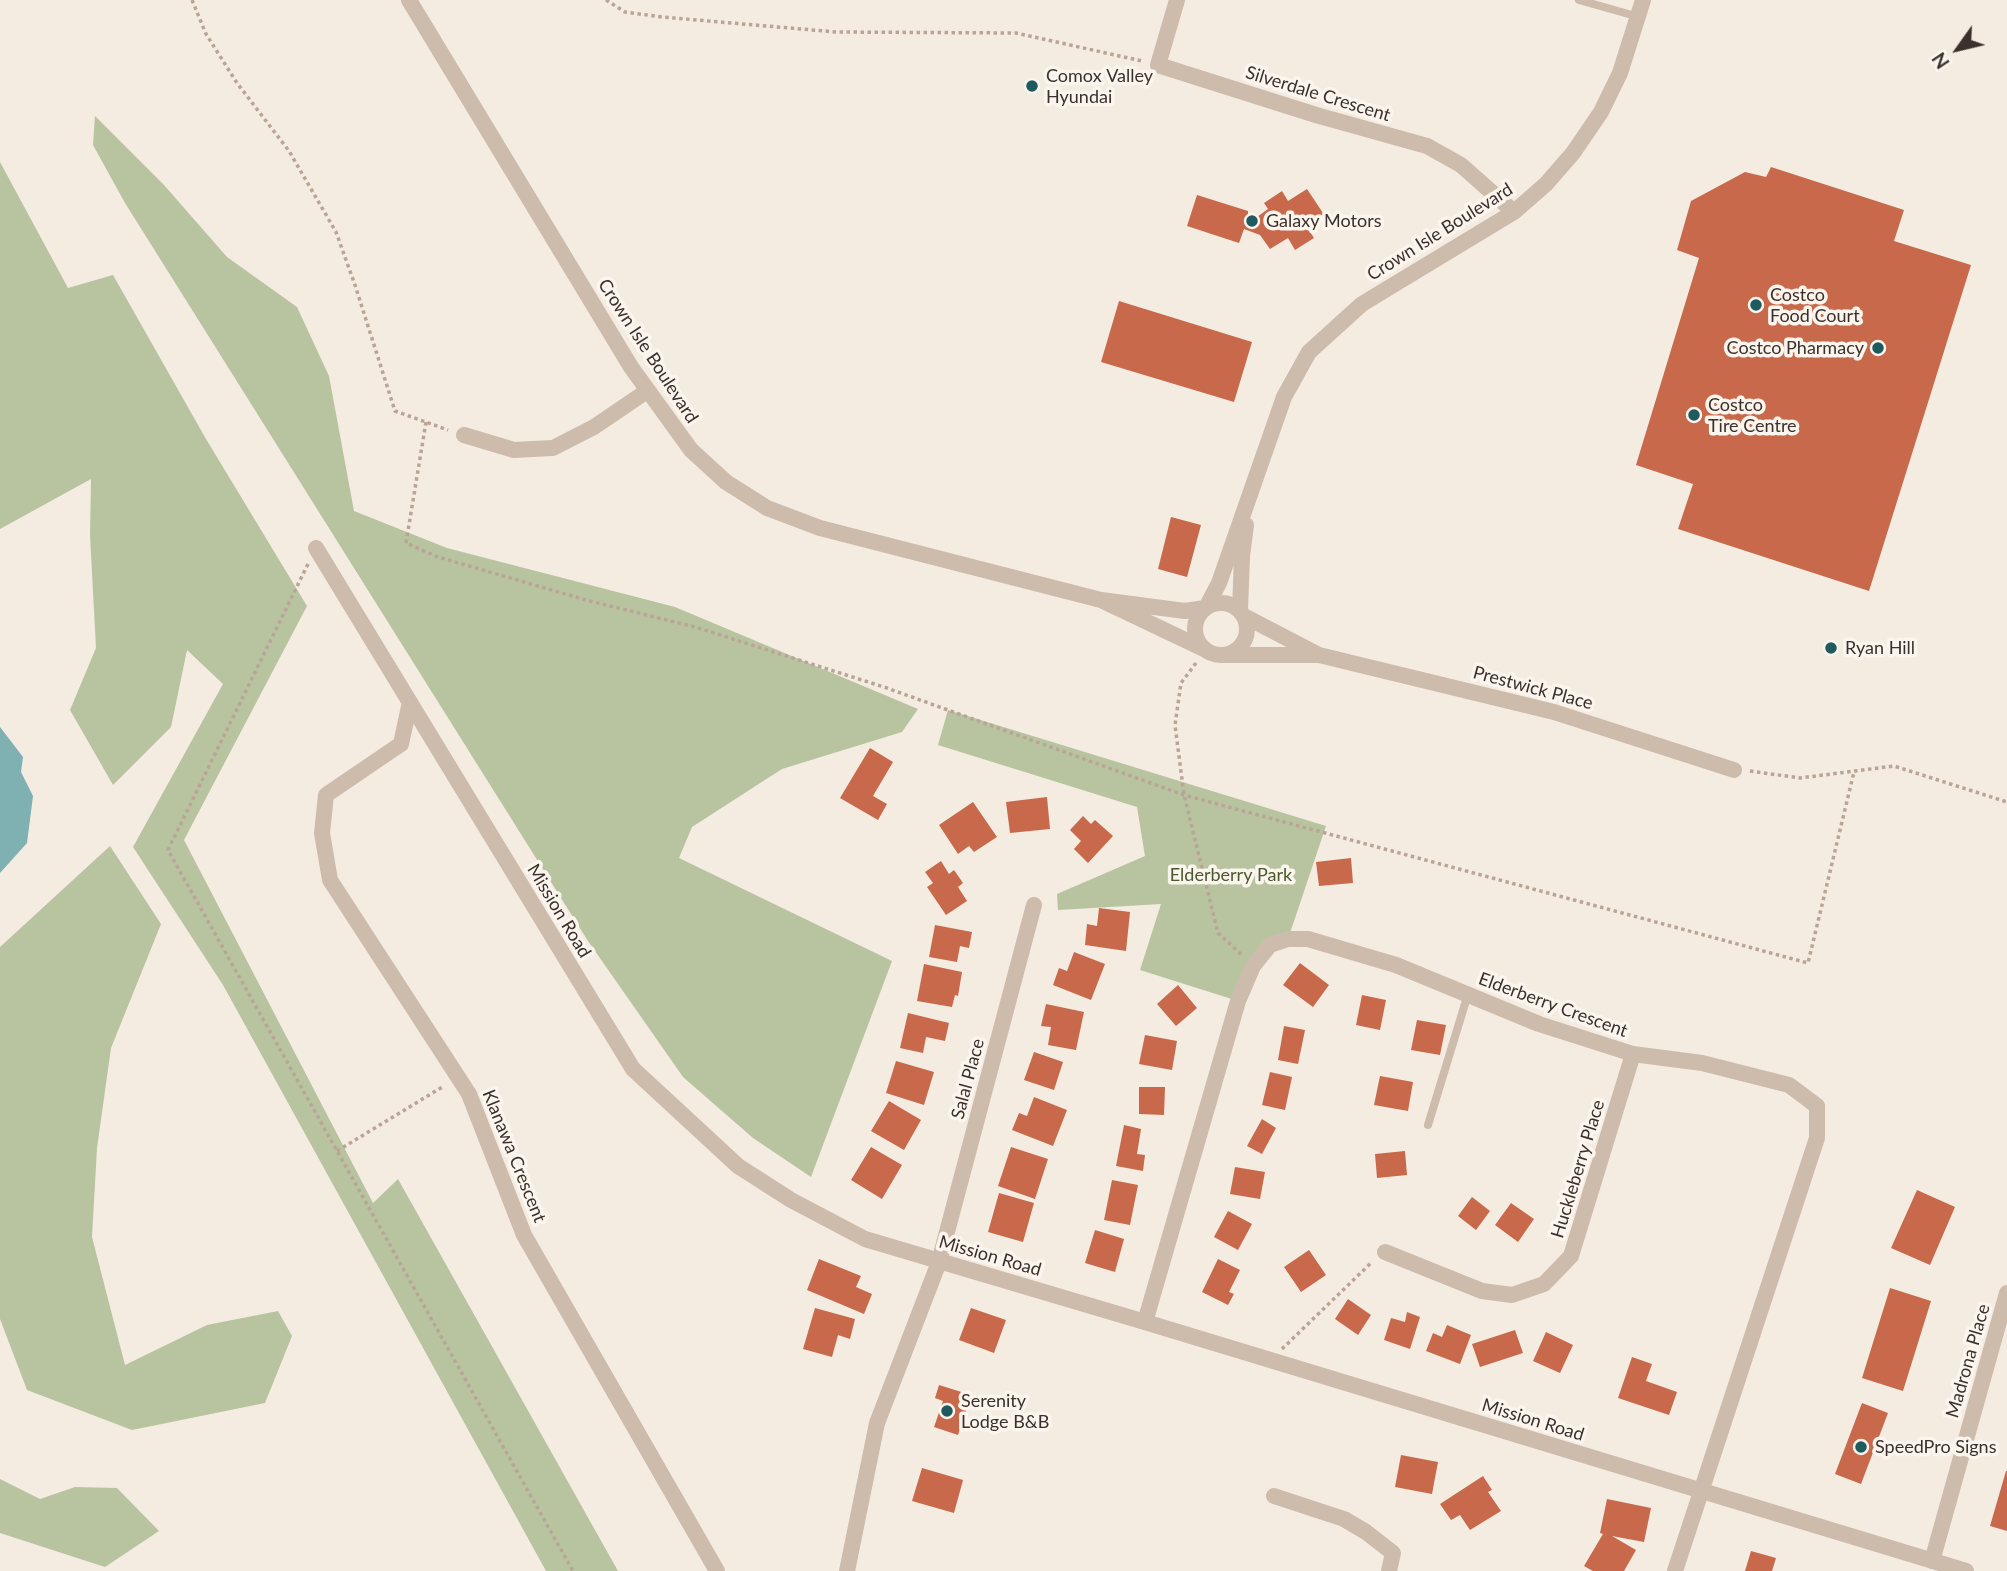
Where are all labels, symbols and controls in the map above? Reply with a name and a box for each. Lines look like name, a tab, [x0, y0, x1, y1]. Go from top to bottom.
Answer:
north arrow	[1923, 14, 1993, 84]
text: N	[1927, 49, 1954, 74]
street label: Silverdale Crescent	[1243, 62, 1393, 126]
place label: Comox Valley Hyundai	[1046, 65, 1153, 108]
marker: Comox Valley Hyundai	[1024, 78, 1040, 94]
street label: Crown Isle Boulevard	[1363, 178, 1517, 286]
place label: Galaxy Motors	[1266, 210, 1381, 232]
marker: Galaxy Motors	[1244, 213, 1260, 229]
street label: Crown Isle Boulevard	[593, 275, 703, 427]
place label: Costco Food Court	[1770, 284, 1860, 326]
marker: Costco Food Court	[1748, 297, 1764, 313]
place label: Costco Pharmacy	[1727, 337, 1864, 359]
marker: Costco Pharmacy	[1870, 340, 1886, 356]
place label: Costco Tire Centre	[1708, 394, 1797, 436]
marker: Costco Tire Centre	[1686, 407, 1702, 423]
place label: Ryan Hill	[1845, 637, 1915, 659]
marker: Ryan Hill	[1823, 640, 1839, 656]
street label: Prestwick Place	[1471, 662, 1595, 714]
street label: Mission Road	[523, 860, 595, 962]
park label: Elderberry Park	[1170, 864, 1292, 886]
street label: Elderberry Crescent	[1476, 968, 1630, 1042]
street label: Salal Place	[947, 1036, 989, 1122]
street label: Klanawa Crescent	[478, 1086, 550, 1226]
street label: Huckleberry Place	[1547, 1097, 1609, 1241]
street label: Mission Road	[936, 1231, 1044, 1281]
street label: Madrona Place	[1941, 1302, 1995, 1420]
place label: Serenity Lodge B&B	[961, 1390, 1049, 1432]
street label: Mission Road	[1479, 1394, 1587, 1446]
marker: Serenity Lodge B&B	[939, 1403, 955, 1419]
place label: SpeedPro Signs	[1875, 1436, 1996, 1458]
marker: SpeedPro Signs	[1853, 1439, 1869, 1455]

